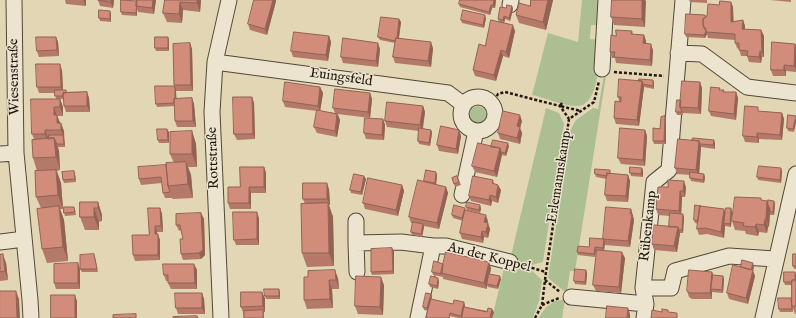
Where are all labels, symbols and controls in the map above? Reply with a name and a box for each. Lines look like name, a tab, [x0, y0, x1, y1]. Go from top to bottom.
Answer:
street label: Wiesenstraße	[6, 38, 24, 116]
street label: Euingsfeld	[308, 65, 374, 91]
street label: Rottstraße	[205, 127, 223, 189]
street label: Erlemannskamp	[544, 129, 576, 225]
street label: Rübenkamp	[637, 190, 661, 262]
street label: An der Koppel	[446, 240, 532, 276]

